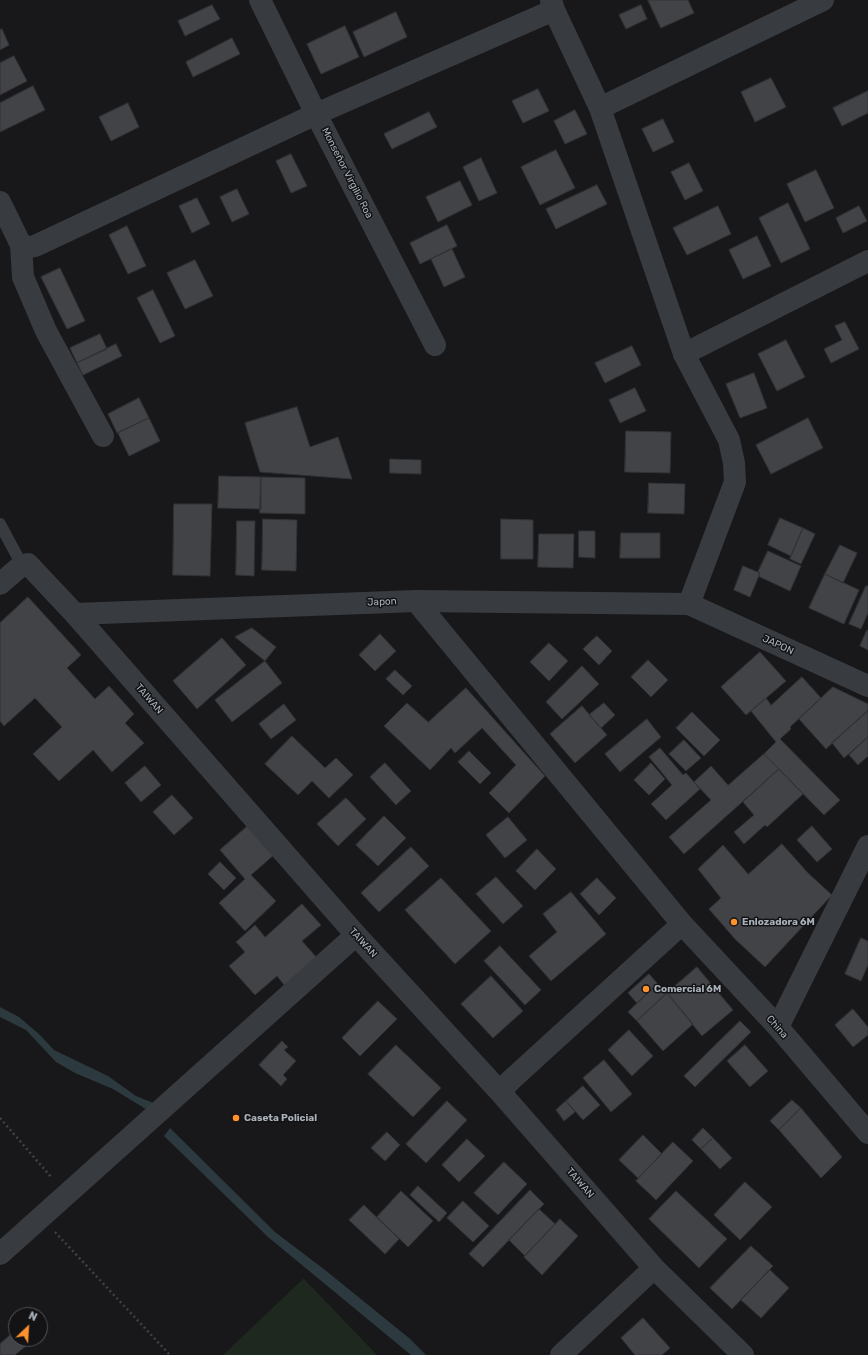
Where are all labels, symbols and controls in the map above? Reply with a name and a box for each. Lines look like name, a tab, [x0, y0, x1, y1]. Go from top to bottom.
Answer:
street label: Monseñor Virgilio Roa	[319, 126, 375, 220]
street label: Japon	[367, 595, 397, 609]
street label: JAPON	[760, 633, 796, 657]
street label: TAIWAN	[133, 682, 165, 716]
place label: Enlozadora 6M	[742, 916, 815, 928]
marker: Enlozadora 6M	[729, 917, 739, 927]
street label: TAIWAN	[347, 926, 379, 960]
place label: Comercial 6M	[654, 983, 721, 995]
marker: Comercial 6M	[641, 984, 651, 994]
street label: China	[764, 1013, 790, 1041]
place label: Caseta Policial	[244, 1112, 317, 1124]
marker: Caseta Policial	[231, 1113, 241, 1123]
street label: TAIWAN	[564, 1166, 596, 1200]
north arrow	[8, 1307, 48, 1347]
text: N	[27, 1309, 39, 1324]

